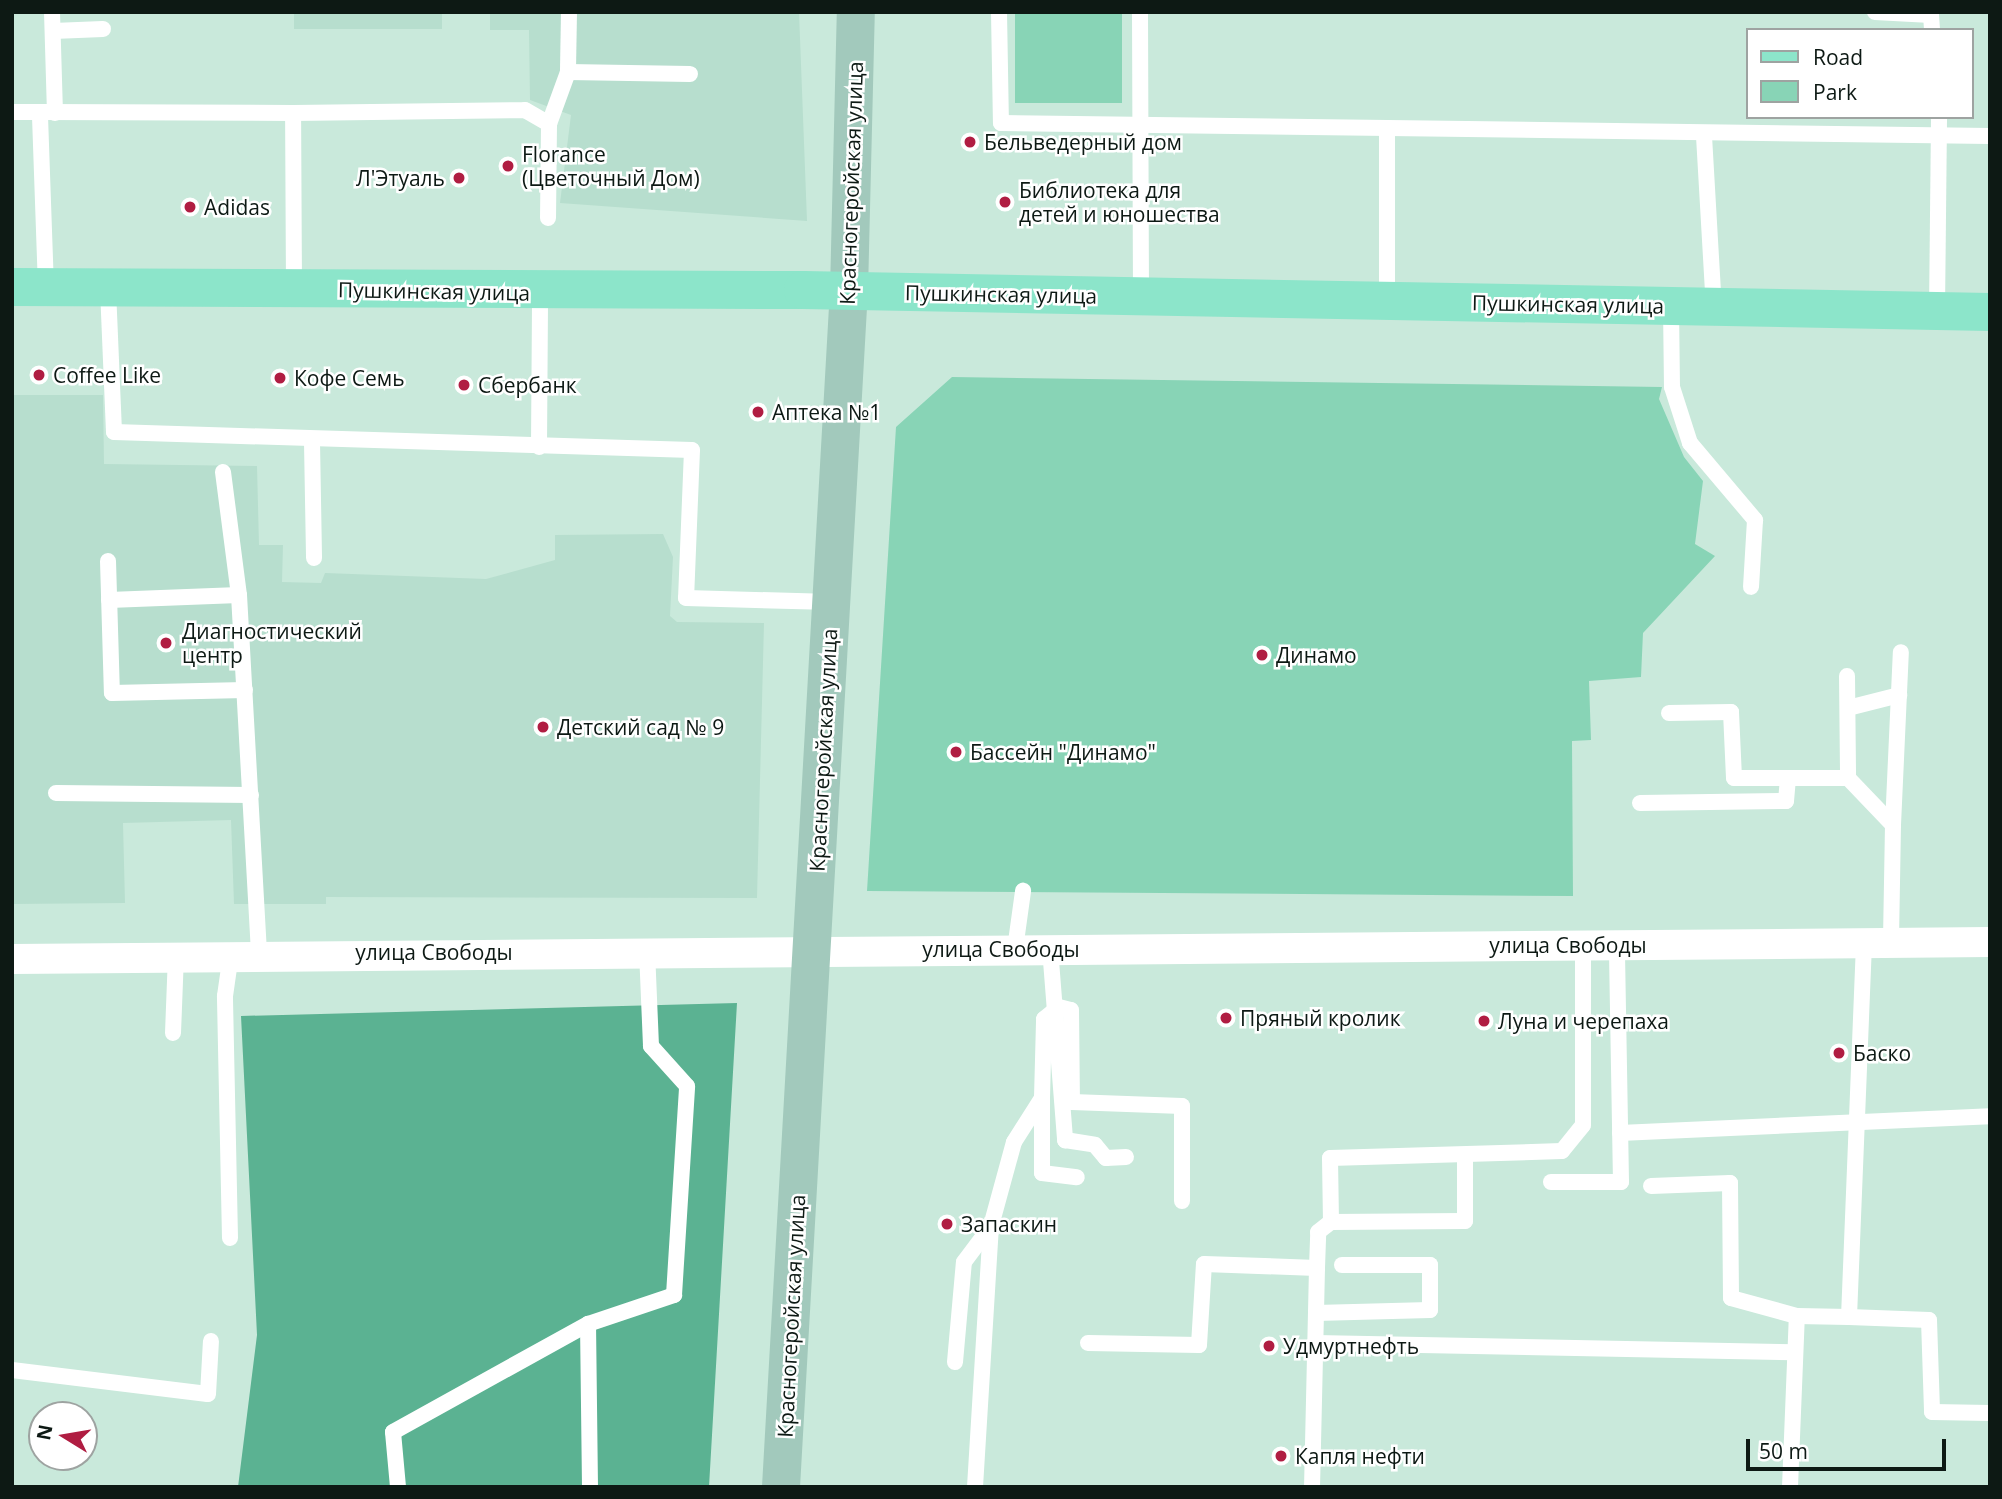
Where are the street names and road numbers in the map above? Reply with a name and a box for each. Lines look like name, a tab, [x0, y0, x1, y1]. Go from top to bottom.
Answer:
street label: Красногеройская улица	[834, 61, 868, 305]
street label: Пушкинская улица	[338, 277, 530, 305]
street label: Пушкинская улица	[905, 280, 1097, 308]
street label: Пушкинская улица	[1472, 290, 1664, 318]
street label: Красногеройская улица	[804, 628, 842, 872]
street label: улица Свободы	[1489, 932, 1647, 958]
street label: улица Свободы	[922, 936, 1080, 962]
street label: улица Свободы	[355, 939, 513, 965]
street label: Красногеройская улица	[772, 1194, 810, 1438]

